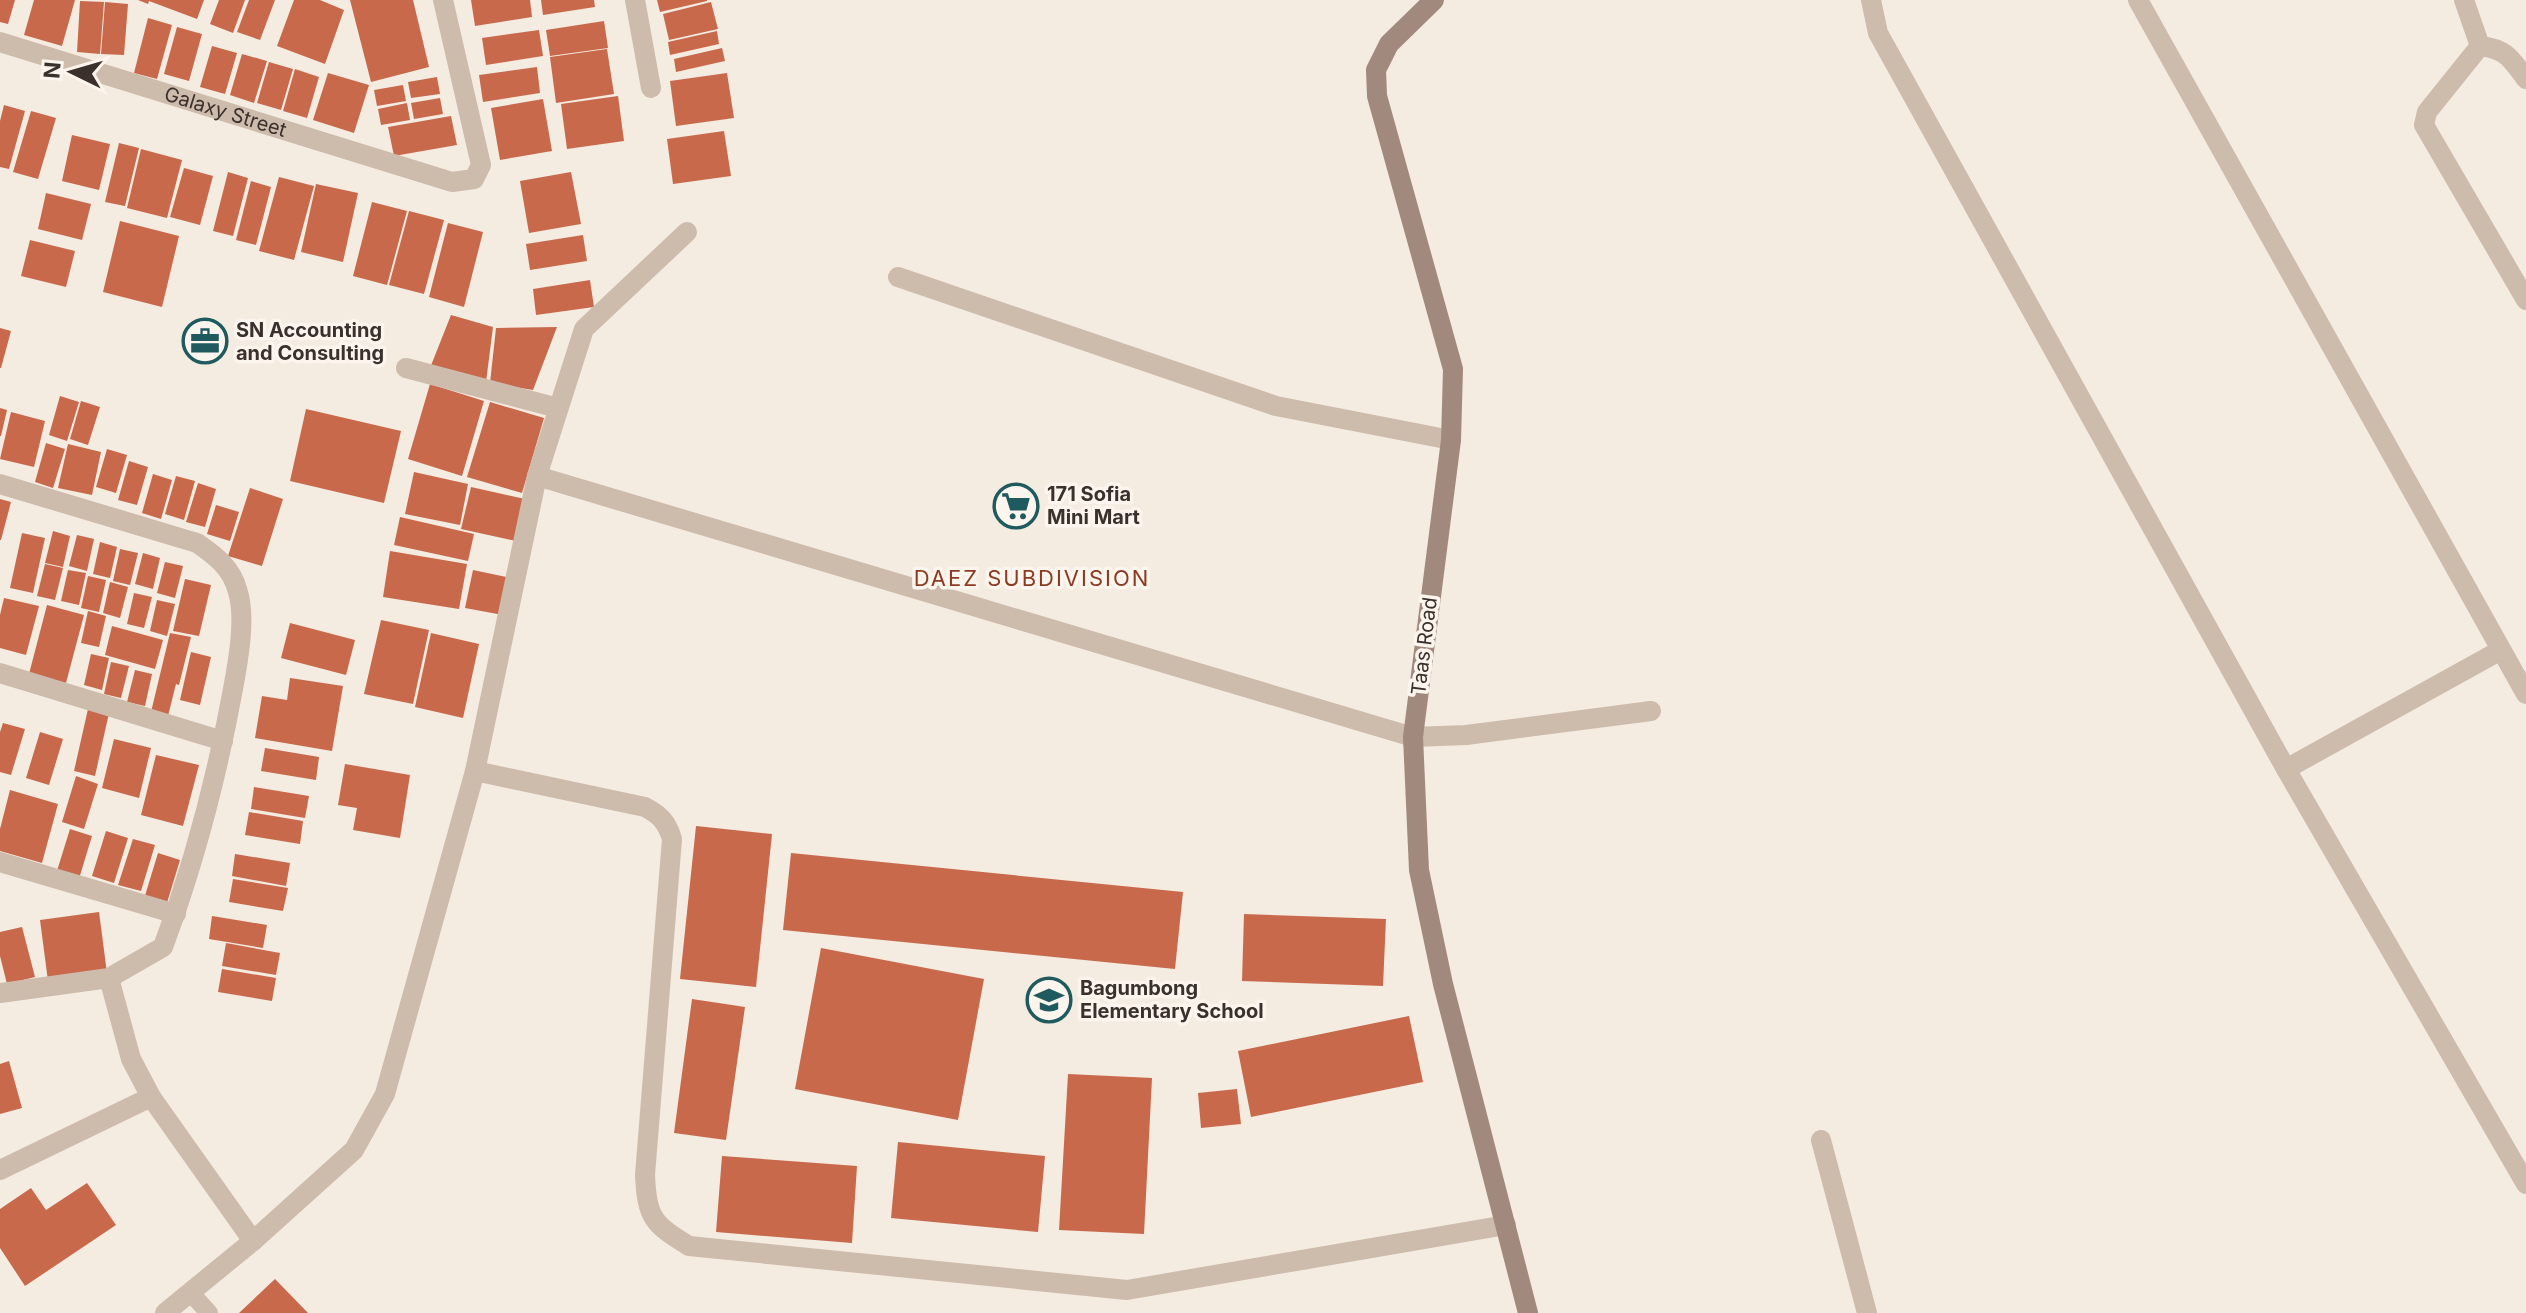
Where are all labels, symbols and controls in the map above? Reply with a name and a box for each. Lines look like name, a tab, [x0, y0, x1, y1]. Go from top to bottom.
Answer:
north arrow	[32, 32, 112, 112]
text: N	[38, 61, 66, 80]
street label: Galaxy Street	[161, 82, 290, 142]
office icon: SN Accounting and Consulting	[181, 317, 229, 365]
place label: SN Accounting and Consulting	[236, 318, 384, 365]
supermarket icon: 171 Sofia Mini Mart	[992, 482, 1040, 530]
place label: 171 Sofia Mini Mart	[1047, 482, 1140, 529]
district label: DAEZ SUBDIVISION	[914, 565, 1150, 591]
street label: Taas Road	[1406, 596, 1442, 696]
school or university icon: Bagumbong Elementary School	[1025, 976, 1073, 1024]
place label: Bagumbong Elementary School	[1080, 976, 1264, 1023]

